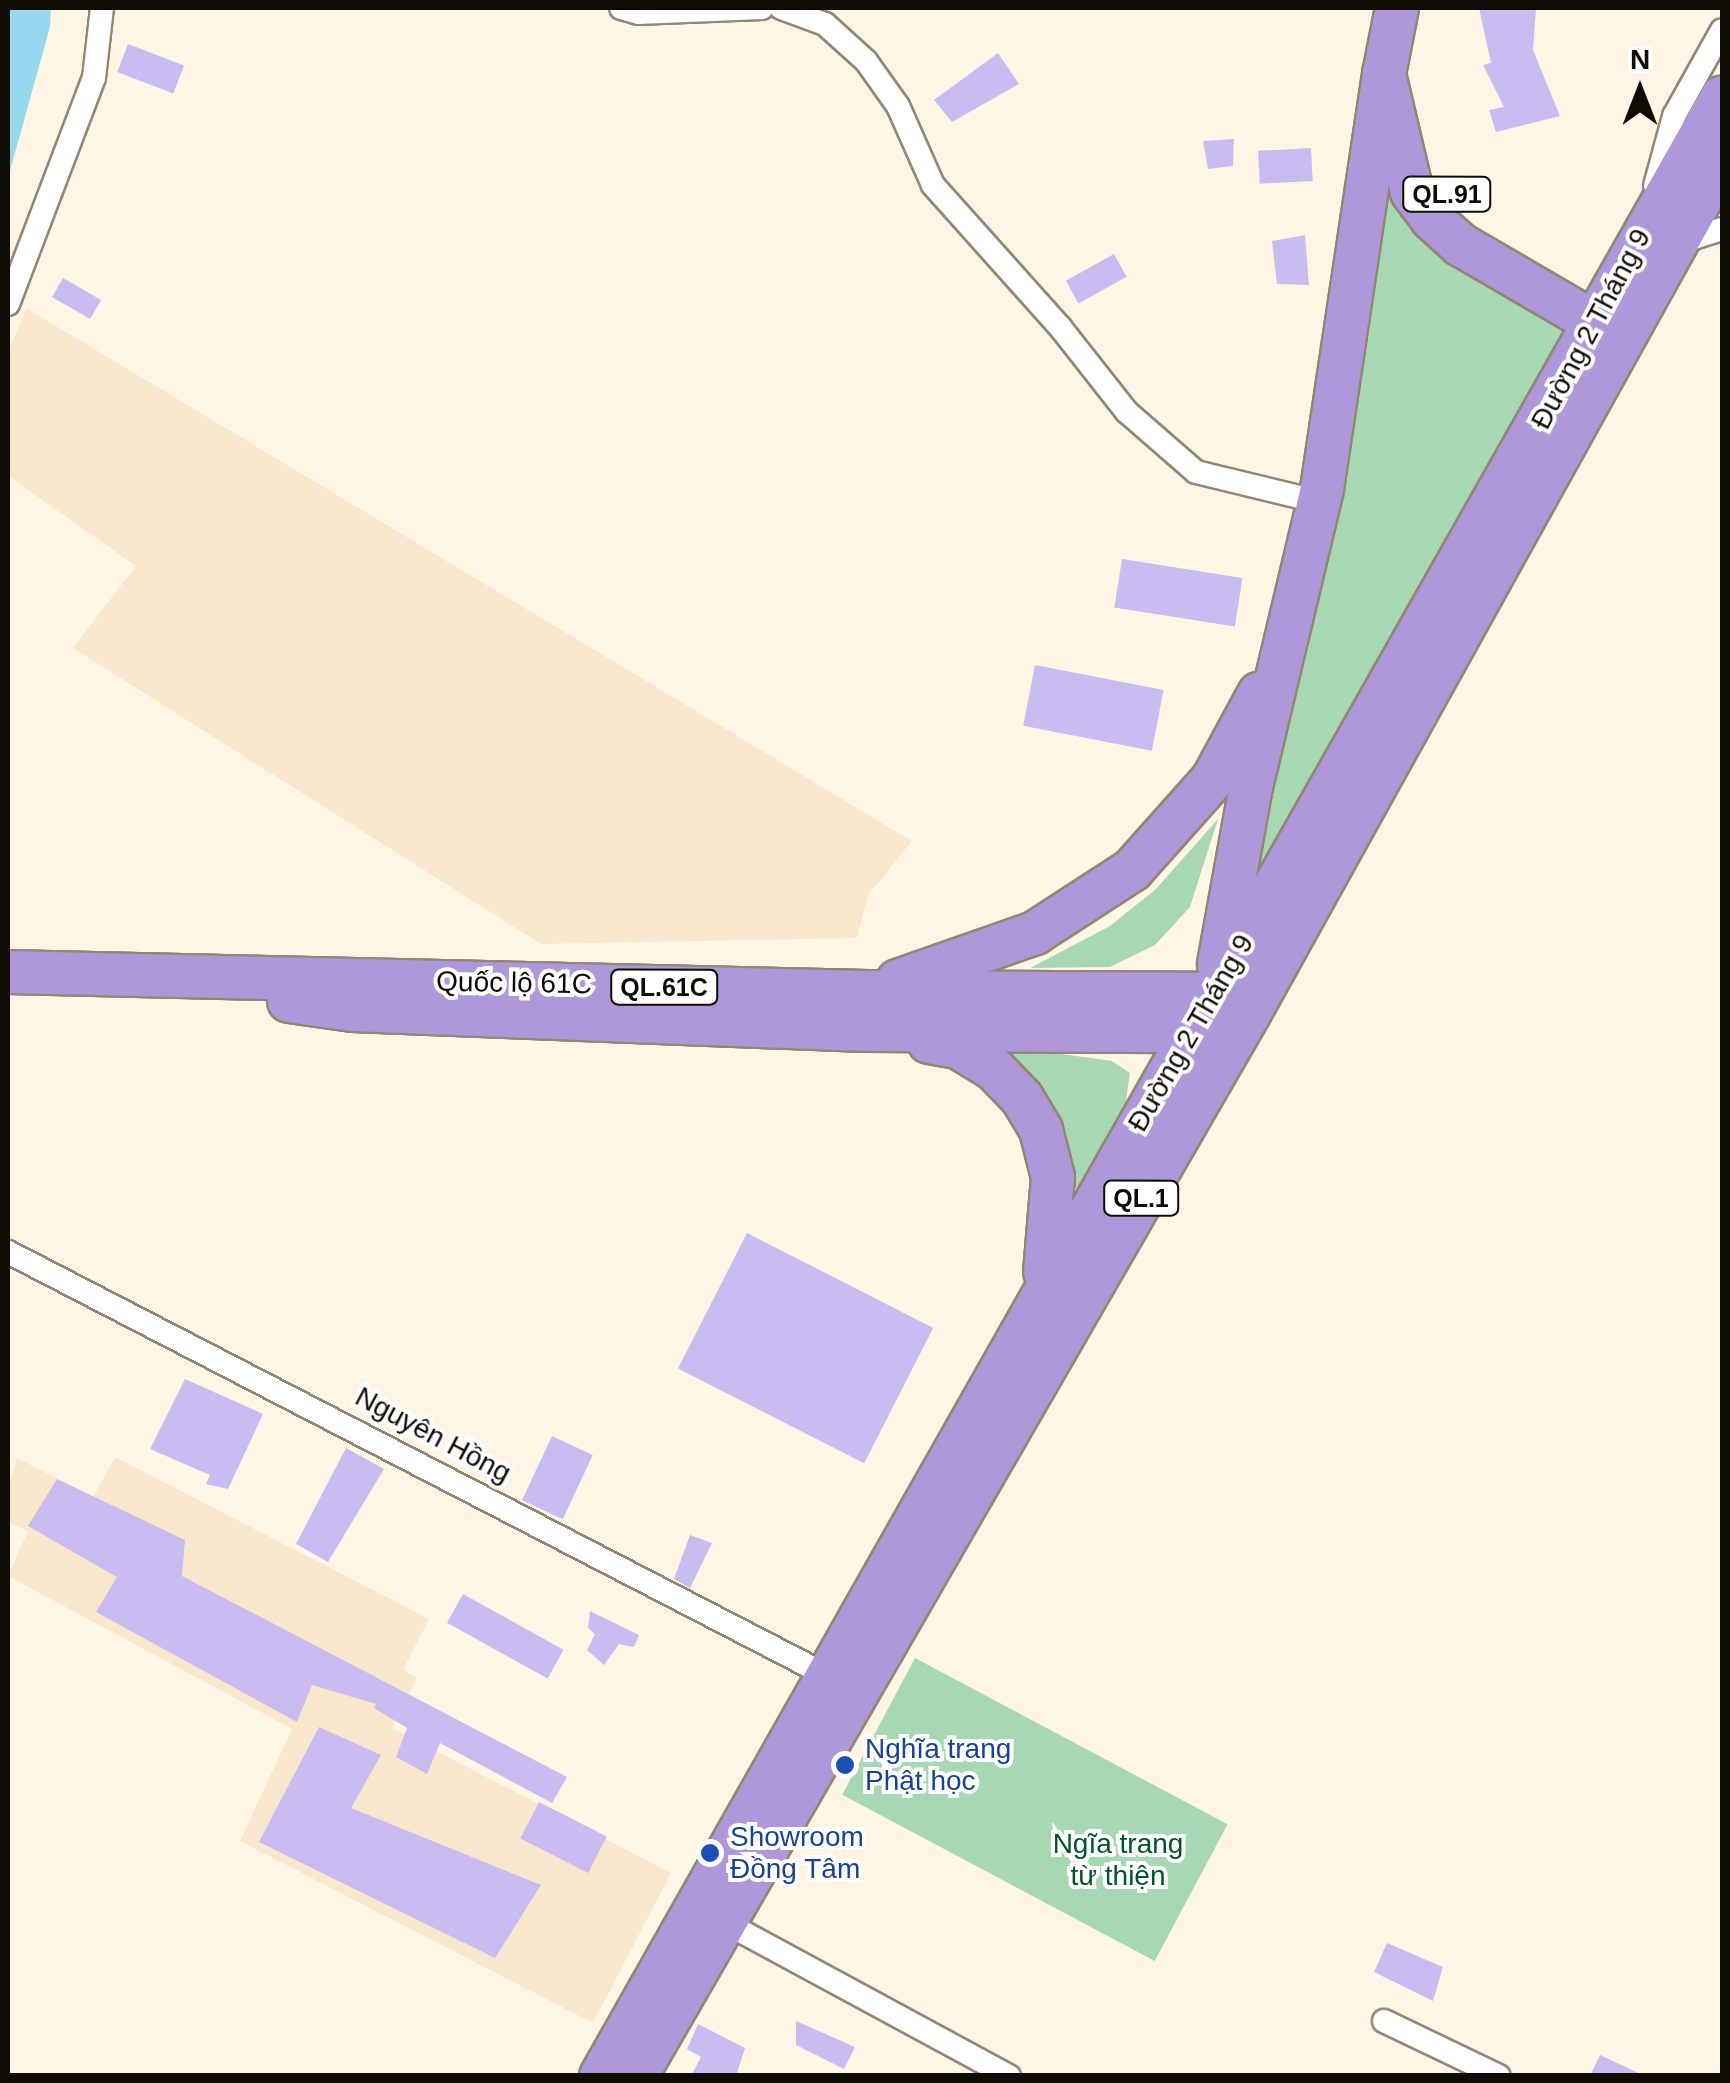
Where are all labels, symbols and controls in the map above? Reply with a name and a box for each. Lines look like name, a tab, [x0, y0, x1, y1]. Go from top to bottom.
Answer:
north arrow	[1590, 40, 1690, 140]
text: N	[1630, 44, 1650, 75]
road number: QL.91	[1402, 174, 1492, 214]
street label: Đường 2 Tháng 9	[1524, 223, 1658, 435]
street label: Đường 2 Tháng 9	[1121, 928, 1261, 1138]
street label: Quốc lộ 61C	[436, 965, 592, 1001]
road number: QL.61C	[609, 967, 719, 1007]
road number: QL.1	[1101, 1178, 1181, 1218]
street label: Nguyên Hồng	[350, 1380, 516, 1490]
place label: Nghĩa trang Phật học	[865, 1732, 1011, 1798]
marker: Nghĩa trang Phật học	[834, 1754, 856, 1776]
place label: Showroom Đồng Tâm	[730, 1820, 864, 1886]
park label: Ngĩa trang từ thiện	[1053, 1827, 1183, 1893]
marker: Showroom Đồng Tâm	[699, 1842, 721, 1864]

